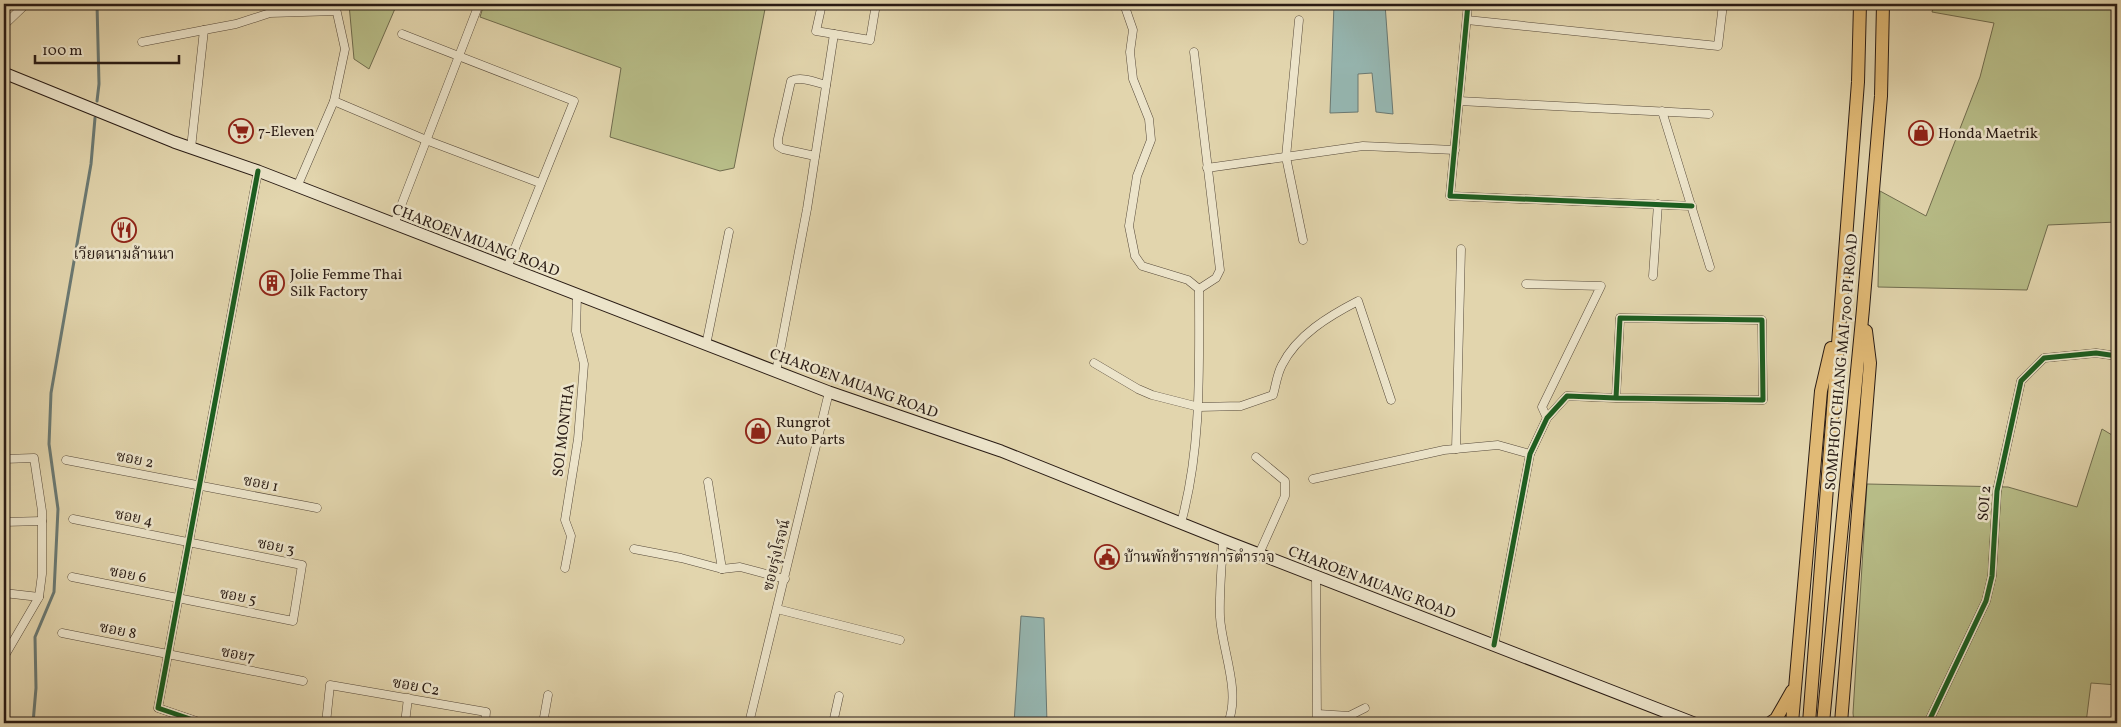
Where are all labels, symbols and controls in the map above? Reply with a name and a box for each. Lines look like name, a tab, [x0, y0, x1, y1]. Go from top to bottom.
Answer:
scale bar	[35, 32, 179, 64]
text: 100 m	[42, 41, 82, 62]
supermarket icon: 7-Eleven	[228, 118, 254, 144]
shop icon: Honda Maetrik	[1908, 120, 1934, 146]
place label: 7-Eleven	[258, 122, 315, 143]
place label: Honda Maetrik	[1938, 124, 2038, 145]
street label: CHAROEN MUANG ROAD	[389, 200, 562, 283]
restaurant icon: เวียดนามล้านนา	[111, 217, 137, 243]
street label: SOMPHOT CHIANG MAI 700 PI ROAD	[1821, 233, 1864, 491]
place label: เวียดนามล้านนา	[74, 245, 174, 266]
place label: Jolie Femme Thai Silk Factory	[290, 265, 402, 303]
building icon: Jolie Femme Thai Silk Factory	[259, 270, 285, 296]
street label: CHAROEN MUANG ROAD	[766, 344, 941, 425]
street label: SOI MONTHA	[548, 382, 581, 478]
place label: Rungrot Auto Parts	[776, 413, 845, 451]
shop icon: Rungrot Auto Parts	[745, 418, 771, 444]
street label: ซอย 2	[114, 447, 155, 474]
street label: ซอย 1	[241, 471, 280, 498]
street label: SOI 2	[1973, 484, 1998, 522]
street label: ซอย 4	[113, 504, 155, 532]
street label: ซอยรุ่งโรจน์	[756, 517, 797, 593]
street label: ซอย 3	[255, 534, 296, 561]
street label: CHAROEN MUANG ROAD	[1285, 542, 1458, 625]
public building icon: บ้านพักข้าราชการตำรวจ	[1094, 544, 1120, 570]
place label: บ้านพักข้าราชการตำรวจ	[1124, 548, 1275, 569]
street label: ซอย 6	[107, 562, 148, 589]
street label: ซอย 5	[218, 584, 258, 611]
street label: ซอย 8	[97, 618, 138, 645]
street label: ซอย7	[219, 642, 256, 669]
street label: ซอย C2	[390, 673, 441, 702]

